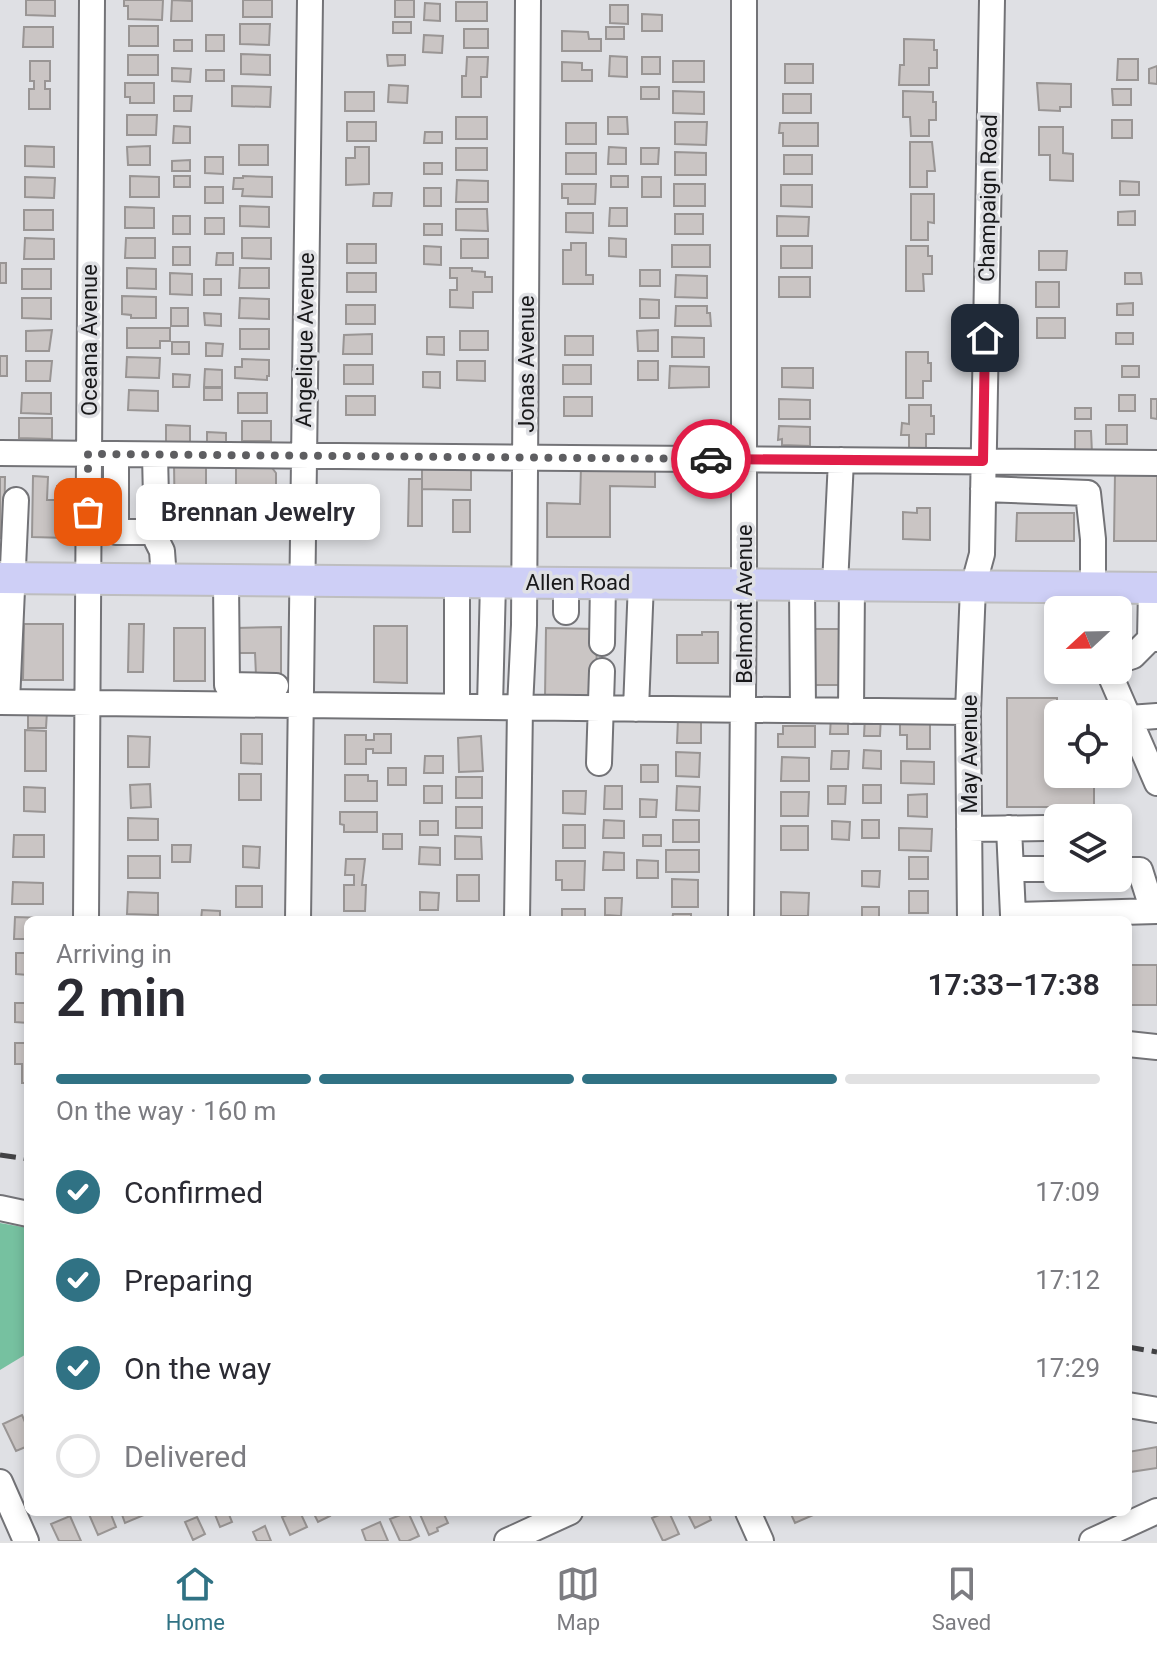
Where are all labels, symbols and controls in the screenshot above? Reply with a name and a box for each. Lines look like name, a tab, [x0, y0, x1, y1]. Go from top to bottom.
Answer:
street label: Champaign Road	[974, 114, 1002, 282]
street label: Angelique Avenue	[291, 252, 319, 428]
street label: Oceana Avenue	[77, 264, 102, 416]
street label: Jonas Avenue	[514, 295, 539, 433]
pin	[951, 304, 1019, 372]
icon: home	[963, 316, 1007, 360]
courier	[671, 419, 751, 499]
icon: car	[689, 437, 733, 481]
pin	[54, 478, 122, 546]
callout: Brennan Jewelry	[136, 484, 380, 540]
icon: bag	[66, 490, 110, 534]
text: Brennan Jewelry	[161, 497, 355, 527]
street label: Belmont Avenue	[732, 524, 757, 684]
street label: Allen Road	[526, 570, 630, 595]
north arrow	[1044, 596, 1132, 684]
map controls	[1044, 596, 1132, 892]
street label: May Avenue	[957, 695, 982, 813]
button: locate	[1044, 700, 1132, 788]
button: layers	[1044, 804, 1132, 892]
text: Arriving in	[56, 939, 172, 969]
text: 17:33–17:38	[927, 967, 1100, 1002]
text: 2 min	[56, 968, 186, 1029]
text: On the way · 160 m	[56, 1096, 276, 1126]
icon: check	[56, 1170, 100, 1214]
text: Confirmed	[124, 1175, 263, 1210]
text: 17:09	[1035, 1177, 1100, 1207]
icon: check	[56, 1258, 100, 1302]
text: Preparing	[124, 1263, 253, 1298]
text: 17:12	[1035, 1265, 1100, 1295]
icon: check	[56, 1346, 100, 1390]
text: On the way	[124, 1351, 271, 1386]
text: 17:29	[1035, 1353, 1100, 1383]
text: Delivered	[124, 1439, 247, 1474]
tab: Home	[166, 1562, 225, 1635]
tab: Map	[556, 1562, 600, 1635]
tab: Saved	[932, 1562, 991, 1635]

